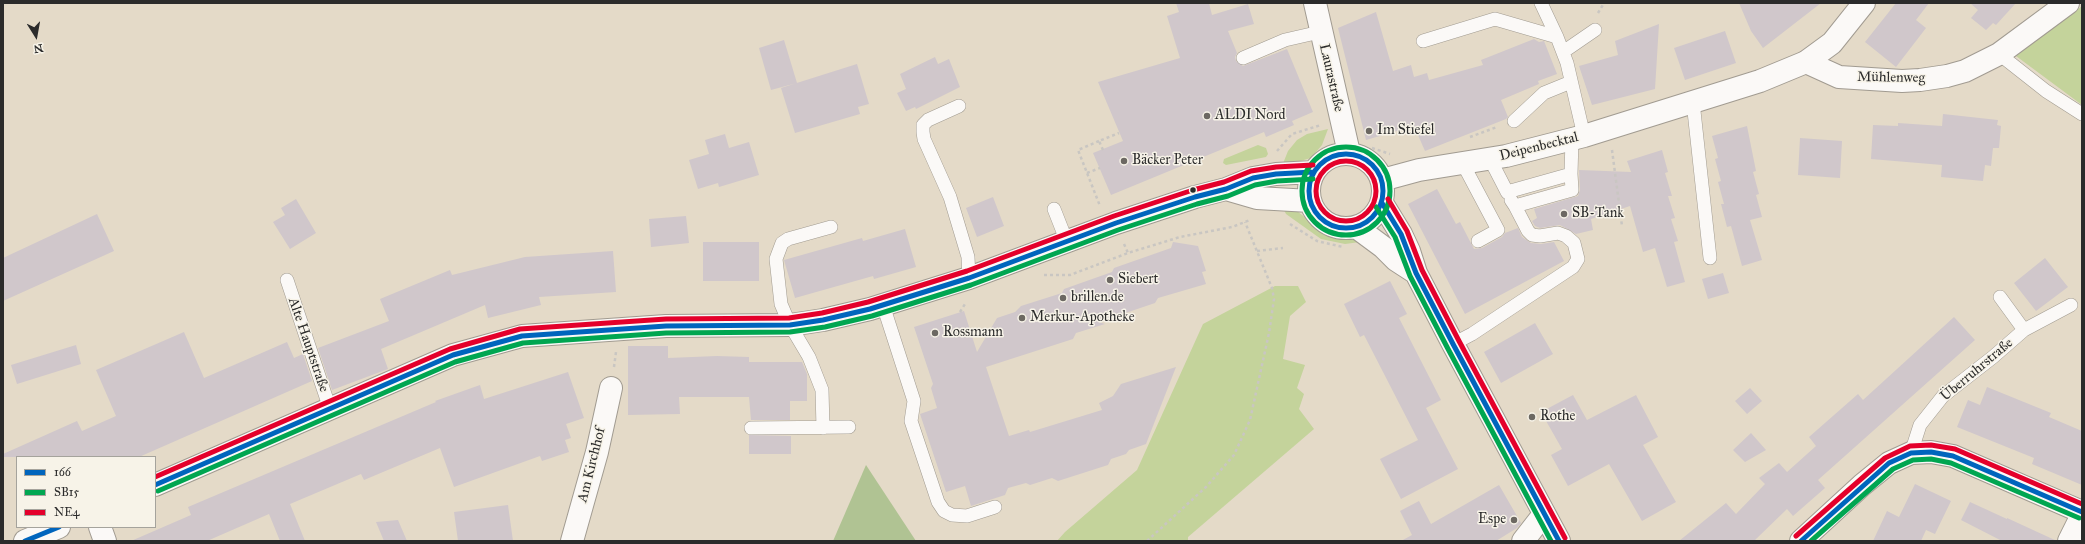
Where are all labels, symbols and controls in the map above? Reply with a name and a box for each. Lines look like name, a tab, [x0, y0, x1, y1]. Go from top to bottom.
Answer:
north arrow	[16, 16, 56, 56]
text: N	[33, 41, 44, 56]
street label: Laurastraße	[1315, 42, 1347, 114]
street label: Mühlenweg	[1857, 69, 1925, 87]
place label: ALDI Nord	[1215, 108, 1286, 124]
marker: ALDI Nord	[1202, 111, 1212, 121]
place label: Im Stiefel	[1377, 123, 1435, 139]
marker: Im Stiefel	[1364, 126, 1374, 136]
street label: Deipenbecktal	[1498, 129, 1580, 165]
place label: Bäcker Peter	[1132, 153, 1203, 169]
marker: Bäcker Peter	[1119, 156, 1129, 166]
unlabelled marker	[1188, 185, 1198, 195]
place label: SB-Tank	[1572, 206, 1624, 222]
marker: SB-Tank	[1559, 209, 1569, 219]
place label: Siebert	[1118, 272, 1159, 288]
marker: Siebert	[1105, 275, 1115, 285]
place label: brillen.de	[1071, 290, 1124, 306]
marker: brillen.de	[1058, 293, 1068, 303]
street label: Alte Hauptstraße	[284, 296, 332, 394]
place label: Merkur-Apotheke	[1030, 310, 1135, 326]
marker: Merkur-Apotheke	[1017, 313, 1027, 323]
place label: Rossmann	[943, 325, 1003, 341]
marker: Rossmann	[930, 328, 940, 338]
street label: Überruhrstraße	[1937, 335, 2017, 405]
place label: Rothe	[1540, 409, 1575, 425]
marker: Rothe	[1527, 412, 1537, 422]
street label: Am Kirchhof	[575, 426, 609, 504]
legend	[16, 456, 156, 528]
text: 166	[54, 465, 71, 479]
text: SB15	[54, 485, 79, 499]
text: NE4	[54, 505, 79, 519]
place label: Espe	[1478, 512, 1506, 528]
marker: Espe	[1509, 515, 1519, 525]

